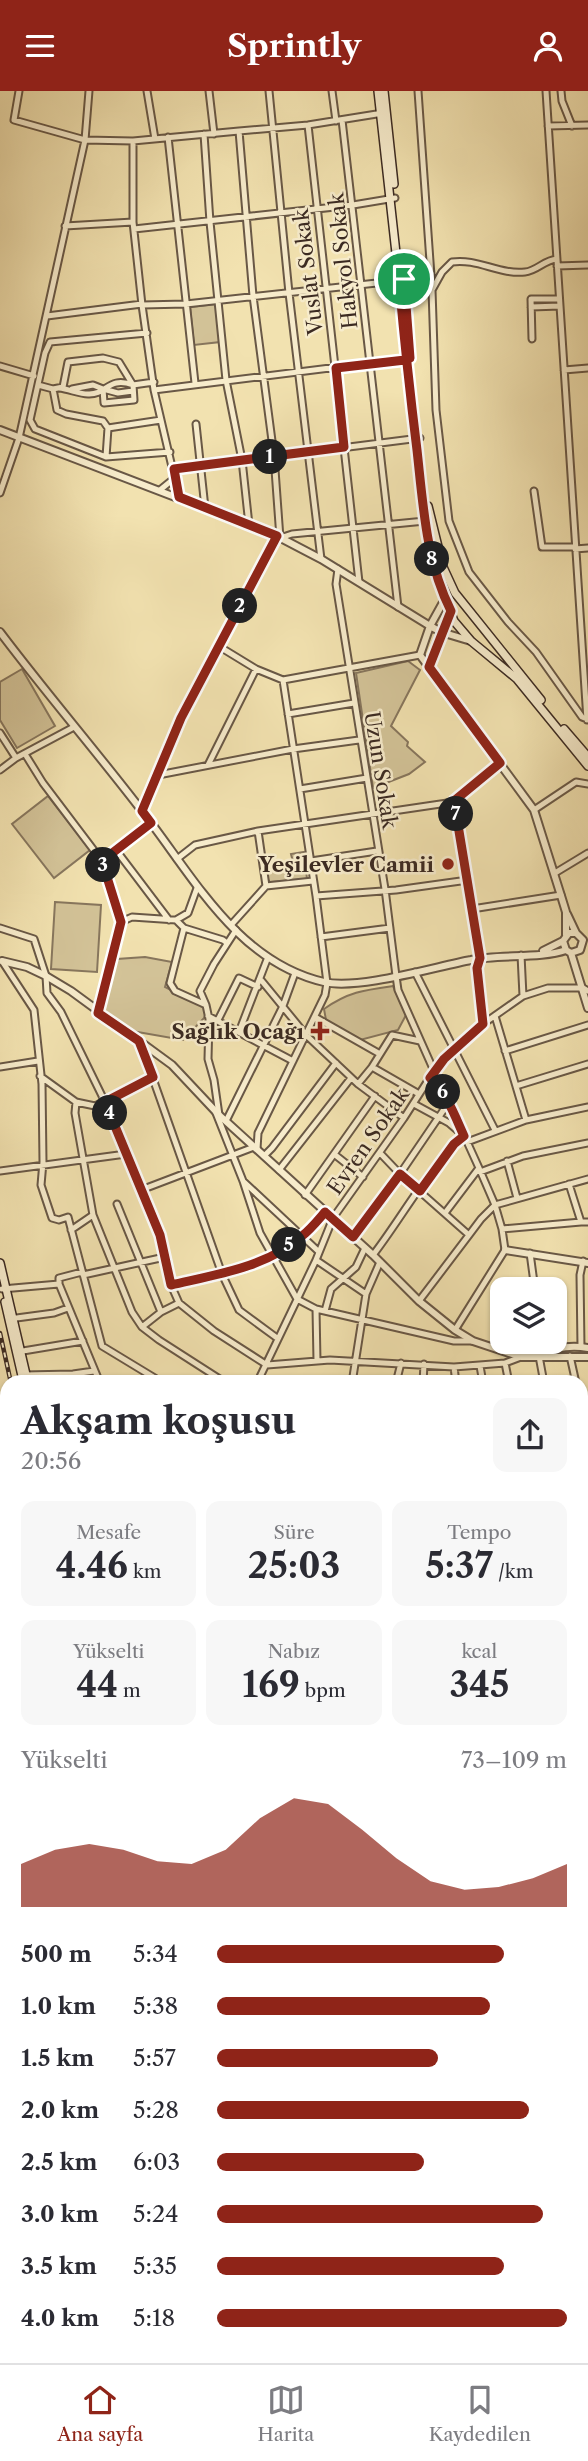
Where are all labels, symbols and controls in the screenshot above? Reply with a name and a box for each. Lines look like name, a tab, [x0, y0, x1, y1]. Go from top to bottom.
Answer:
text: Sprintly	[227, 26, 361, 65]
icon: menu	[21, 27, 59, 65]
icon: person	[529, 27, 567, 65]
street label: Hakyol Sokak	[323, 191, 363, 330]
street label: Vuslat Sokak	[288, 207, 328, 337]
pin	[374, 249, 434, 309]
icon: arrive	[385, 260, 423, 298]
pin: 1	[252, 439, 288, 475]
text: 1	[265, 445, 274, 468]
pin: 8	[414, 541, 450, 577]
text: 8	[426, 547, 437, 570]
pin: 2	[222, 589, 258, 623]
text: 2	[234, 594, 245, 617]
street label: Uzun Sokak	[359, 710, 403, 831]
pin: 7	[438, 797, 474, 831]
text: 7	[451, 802, 460, 825]
pin: 3	[86, 847, 120, 883]
place label: Yeşilevler Camii	[257, 852, 435, 877]
text: 3	[97, 853, 108, 876]
marker: Yeşilevler Camii	[440, 856, 456, 872]
place label: Sağlık Ocağı	[171, 1019, 304, 1044]
marker: Sağlık Ocağı	[310, 1021, 330, 1041]
pin: 6	[426, 1075, 460, 1109]
text: 6	[437, 1080, 448, 1103]
street label: Evren Sokak	[322, 1082, 415, 1199]
pin: 4	[92, 1095, 128, 1131]
text: 4	[104, 1101, 115, 1124]
pin: 5	[272, 1227, 306, 1263]
text: 5	[283, 1233, 294, 1256]
map controls	[490, 1277, 567, 1354]
button: layers	[490, 1277, 567, 1354]
text: Akşam koşusu	[21, 1397, 296, 1444]
button: share	[493, 1398, 567, 1472]
text: 20:56	[21, 1447, 81, 1475]
text: Mesafe	[76, 1521, 141, 1544]
text: Süre	[273, 1521, 315, 1544]
text: Tempo	[447, 1521, 511, 1544]
text: 4.46	[56, 1544, 128, 1587]
text: 25:03	[248, 1544, 340, 1587]
text: 5:37	[425, 1544, 493, 1587]
text: km	[128, 1560, 162, 1583]
text: /km	[493, 1560, 533, 1583]
text: Yükselti	[73, 1640, 144, 1663]
text: Nabız	[268, 1640, 320, 1663]
text: kcal	[461, 1640, 497, 1663]
text: 44	[77, 1663, 118, 1706]
text: 169	[242, 1663, 300, 1706]
text: 345	[449, 1663, 509, 1706]
text: m	[118, 1679, 141, 1702]
text: bpm	[300, 1679, 346, 1702]
text: Yükselti	[21, 1746, 108, 1774]
text: 73–109 m	[461, 1746, 567, 1774]
text: 500 m	[21, 1940, 92, 1968]
text: 5:34	[133, 1940, 178, 1968]
text: 1.0 km	[21, 1992, 96, 2020]
text: 5:38	[133, 1992, 178, 2020]
text: 1.5 km	[21, 2044, 94, 2072]
text: 5:57	[133, 2044, 176, 2072]
text: 2.0 km	[21, 2096, 99, 2124]
text: 5:28	[133, 2096, 179, 2124]
text: 2.5 km	[21, 2148, 97, 2176]
text: 6:03	[133, 2148, 180, 2176]
text: 3.0 km	[21, 2200, 99, 2228]
text: 5:24	[133, 2200, 178, 2228]
text: 3.5 km	[21, 2252, 97, 2280]
text: 5:35	[133, 2252, 177, 2280]
text: 4.0 km	[21, 2304, 99, 2332]
text: 5:18	[133, 2304, 175, 2332]
tab: Ana sayfa	[57, 2381, 143, 2446]
tab: Harita	[258, 2381, 314, 2446]
tab: Kaydedilen	[429, 2381, 531, 2446]

